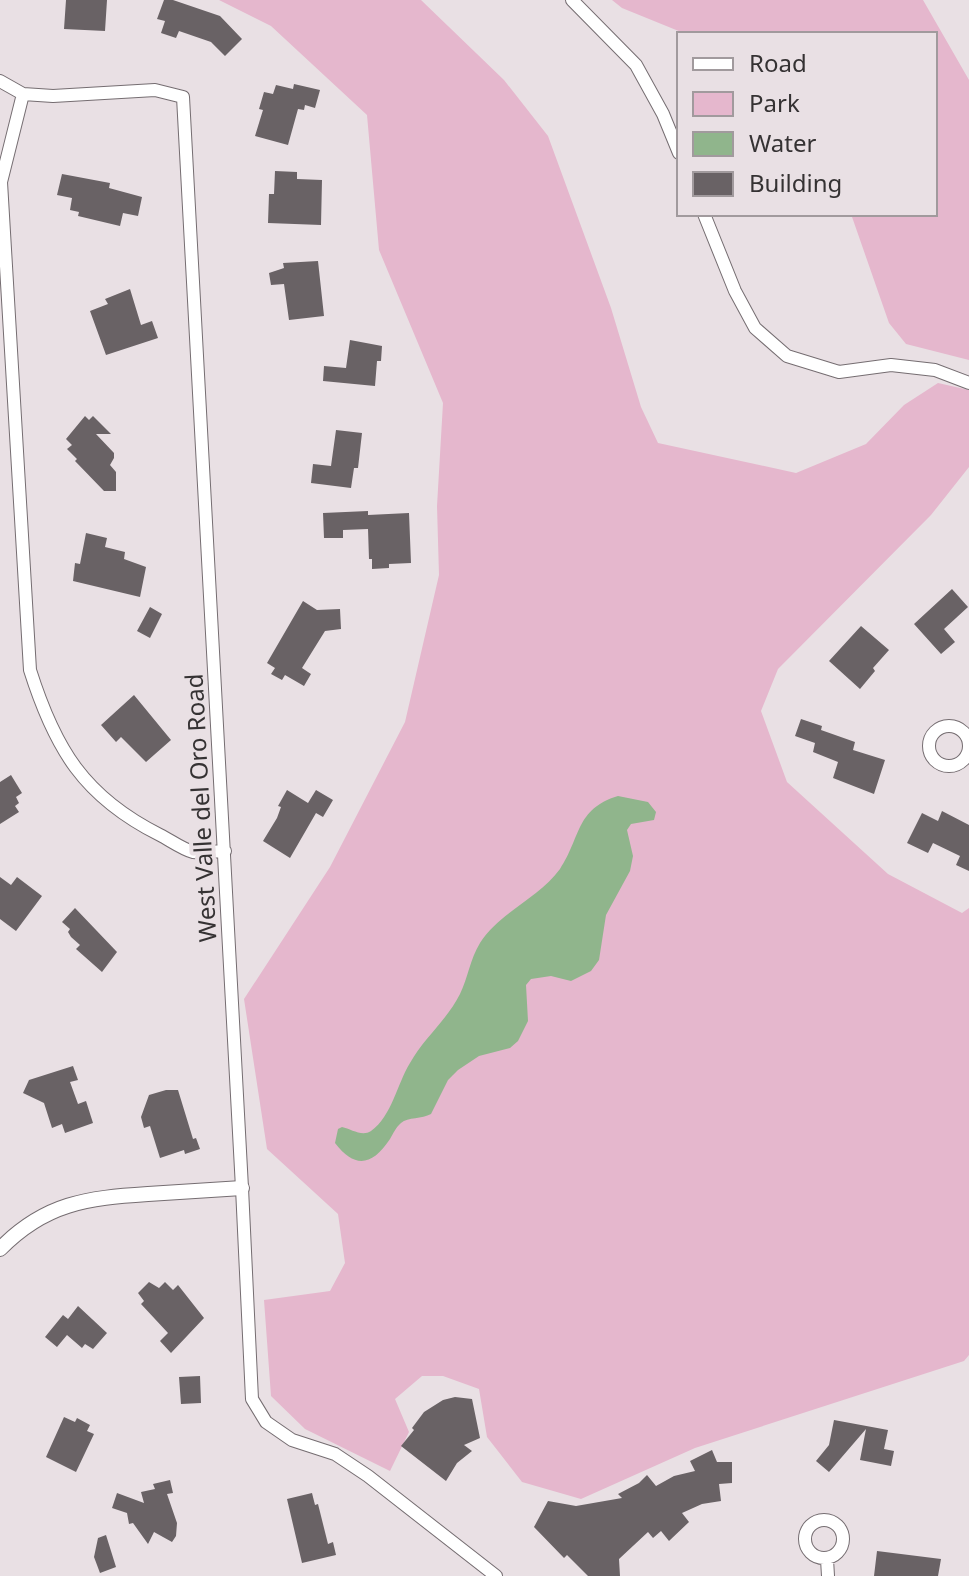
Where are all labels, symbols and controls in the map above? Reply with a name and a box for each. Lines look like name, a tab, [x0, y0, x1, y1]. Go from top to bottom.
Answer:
legend	[677, 32, 937, 216]
text: Road	[749, 46, 807, 79]
text: Park	[749, 86, 800, 119]
text: Water	[749, 126, 817, 159]
text: Building	[749, 166, 842, 199]
street label: West Valle del Oro Road	[176, 673, 224, 943]

